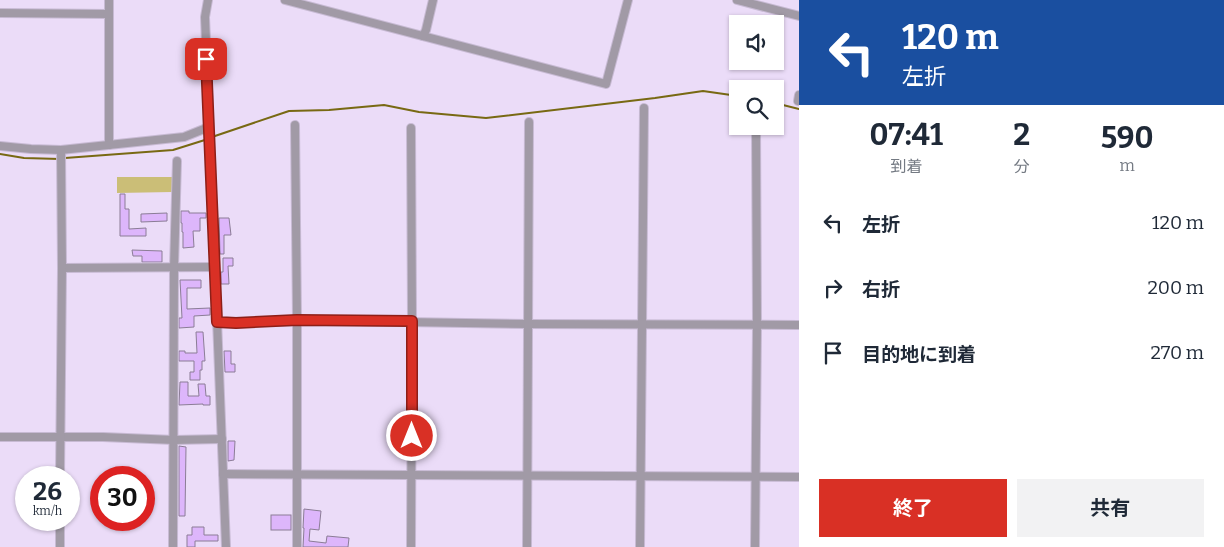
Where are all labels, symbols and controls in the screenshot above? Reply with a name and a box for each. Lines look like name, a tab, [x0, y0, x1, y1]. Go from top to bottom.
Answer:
map controls	[729, 15, 784, 135]
button: sound	[729, 15, 784, 70]
text: 120 m	[902, 16, 999, 58]
icon: left	[819, 20, 884, 85]
pin	[185, 38, 227, 80]
icon: arrive	[192, 45, 220, 73]
text: 左折	[902, 63, 946, 90]
button: search	[729, 80, 784, 135]
text: 07:41	[869, 117, 943, 153]
text: 2	[1013, 117, 1030, 153]
text: 590	[1101, 120, 1154, 156]
text: m	[1119, 156, 1135, 175]
text: 到着	[890, 157, 922, 176]
text: 分	[1014, 157, 1030, 176]
icon: left	[819, 209, 847, 237]
text: 120 m	[1152, 211, 1204, 234]
text: 左折	[862, 213, 900, 236]
icon: right	[819, 274, 847, 302]
text: 200 m	[1147, 276, 1204, 299]
text: 右折	[862, 278, 900, 301]
icon: arrive	[819, 339, 847, 367]
text: 270 m	[1151, 341, 1204, 364]
text: 目的地に到着	[862, 343, 976, 366]
position arrow	[385, 409, 437, 461]
speed limit sign: 30	[90, 466, 155, 531]
text: 26	[33, 477, 62, 507]
button: 終了	[819, 479, 1007, 537]
button: 共有	[1017, 479, 1204, 537]
text: km/h	[33, 504, 62, 518]

